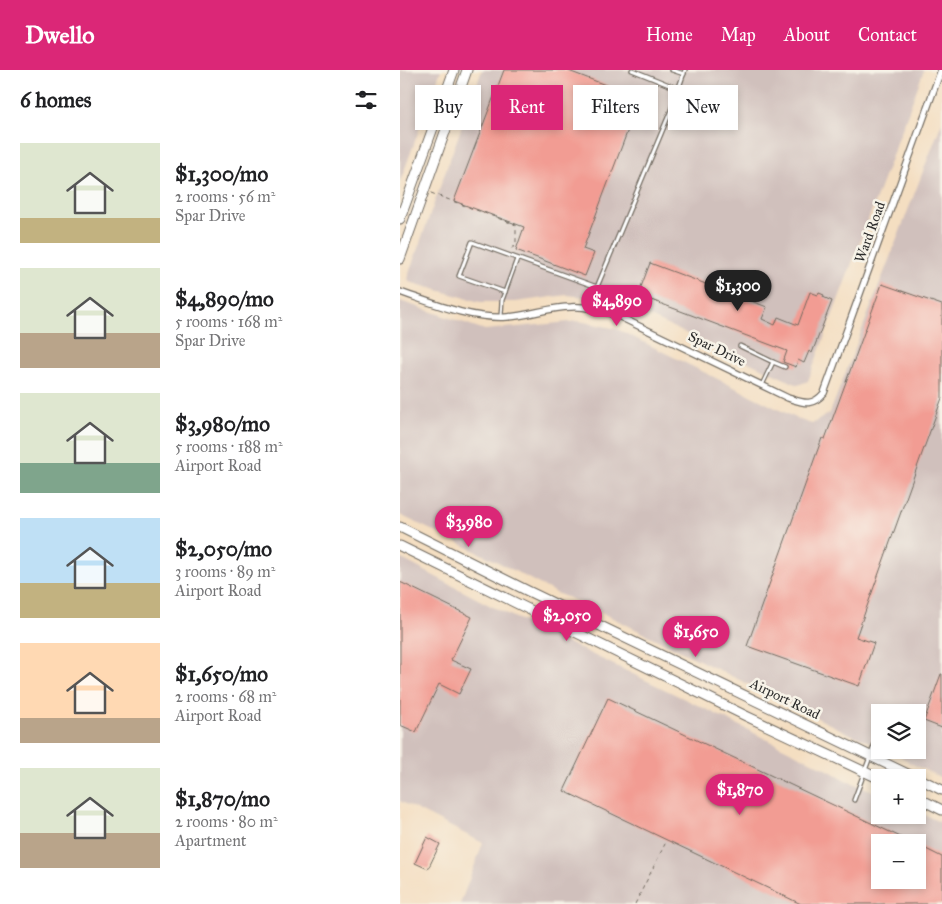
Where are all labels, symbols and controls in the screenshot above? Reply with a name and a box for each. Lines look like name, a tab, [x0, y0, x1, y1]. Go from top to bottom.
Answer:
text: Dwello	[25, 20, 95, 50]
text: Home	[646, 24, 693, 46]
text: Map	[721, 24, 756, 46]
text: About	[784, 24, 830, 46]
text: Contact	[858, 24, 917, 46]
chip: Buy	[415, 85, 481, 130]
chip: Rent	[491, 85, 563, 130]
chip: Filters	[573, 85, 658, 130]
chip: New	[668, 85, 738, 130]
icon: filters	[352, 86, 380, 114]
text: 6 homes	[20, 87, 92, 113]
text: $1,300/mo	[175, 161, 268, 187]
icon: home	[60, 163, 120, 223]
text: 2 rooms · 56 m²	[175, 187, 275, 206]
street label: Ward Road	[851, 199, 889, 265]
text: Spar Drive	[175, 206, 245, 225]
pin: $1,300	[697, 270, 779, 312]
text: $1,300	[715, 276, 761, 295]
pin: $4,890	[576, 284, 658, 327]
text: $4,890/mo	[175, 286, 274, 312]
icon: home	[60, 288, 120, 348]
text: $4,890	[592, 291, 642, 310]
text: 5 rooms · 168 m²	[175, 312, 282, 331]
street label: Spar Drive	[686, 328, 749, 370]
text: Spar Drive	[175, 331, 245, 350]
text: $3,980/mo	[175, 411, 270, 437]
icon: home	[60, 413, 120, 473]
text: 5 rooms · 188 m²	[175, 437, 283, 456]
text: Airport Road	[175, 456, 262, 475]
pin: $3,980	[428, 506, 510, 548]
text: $3,980	[446, 512, 492, 531]
text: $2,050/mo	[175, 536, 272, 562]
icon: home	[60, 538, 120, 598]
text: 3 rooms · 89 m²	[175, 562, 275, 581]
text: Airport Road	[175, 581, 262, 600]
pin: $2,050	[526, 600, 608, 642]
text: $2,050	[543, 606, 591, 625]
pin: $1,650	[655, 616, 737, 658]
text: $1,650	[673, 622, 719, 641]
text: $1,650/mo	[175, 661, 268, 687]
icon: home	[60, 663, 120, 723]
street label: Airport Road	[746, 674, 823, 723]
text: 2 rooms · 68 m²	[175, 687, 276, 706]
map controls	[871, 704, 926, 889]
button: layers	[871, 704, 926, 759]
text: Airport Road	[175, 706, 262, 725]
button: +	[871, 769, 926, 824]
pin: $1,870	[699, 774, 781, 816]
text: $1,870	[717, 780, 763, 799]
text: $1,870/mo	[175, 786, 270, 812]
icon: home	[60, 788, 120, 848]
text: 2 rooms · 80 m²	[175, 812, 278, 831]
text: Apartment	[175, 831, 247, 850]
button: −	[871, 834, 926, 889]

